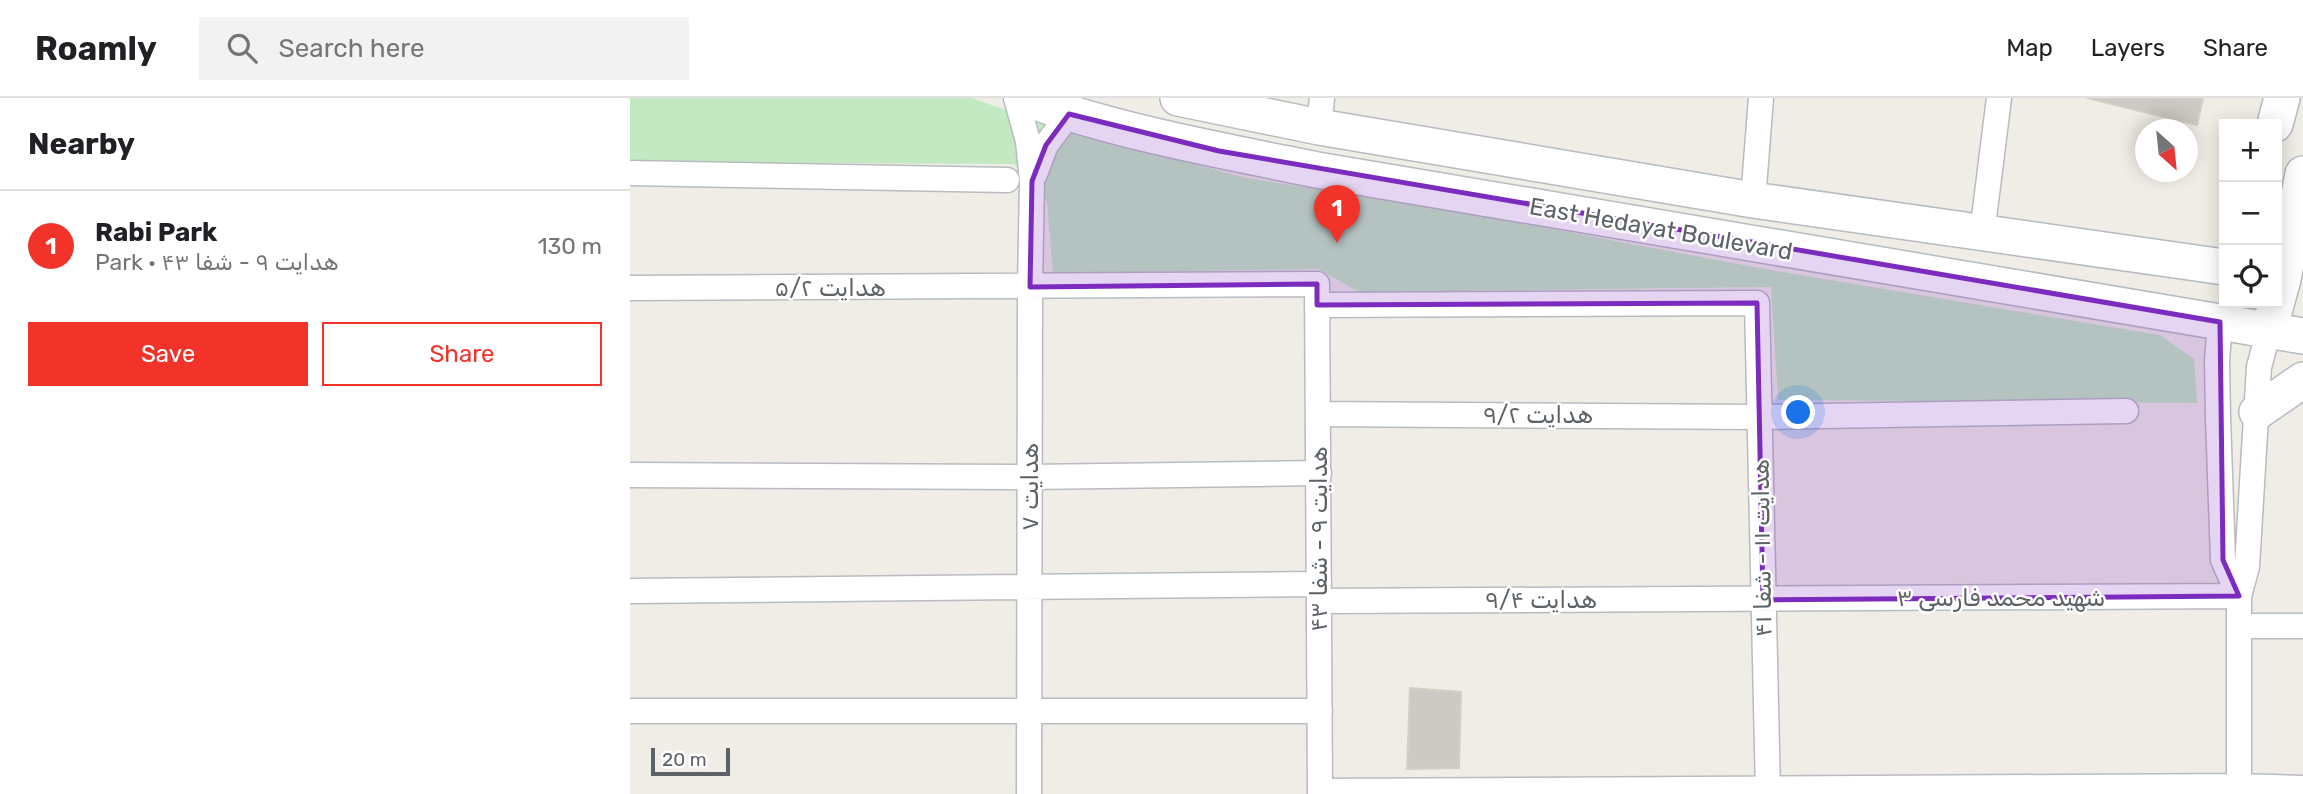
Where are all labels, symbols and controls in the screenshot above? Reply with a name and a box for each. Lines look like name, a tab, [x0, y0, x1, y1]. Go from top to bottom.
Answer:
search box	[199, 17, 689, 80]
text: Roamly	[35, 29, 157, 68]
icon: search	[223, 29, 261, 67]
text: Search here	[279, 33, 424, 64]
text: Map	[2006, 34, 2053, 62]
text: Layers	[2091, 34, 2165, 62]
text: Share	[2203, 34, 2268, 62]
north arrow	[2135, 119, 2198, 182]
map controls	[2219, 119, 2282, 308]
button: +	[2219, 119, 2282, 182]
text: Nearby	[28, 126, 135, 162]
button: −	[2219, 182, 2282, 245]
pin: 1	[1314, 185, 1360, 243]
street label: East Hedayat Boulevard	[1527, 192, 1795, 266]
text: Rabi Park	[95, 217, 217, 248]
text: 1	[45, 232, 57, 260]
text: 130 m	[538, 232, 602, 260]
button: locate	[2219, 245, 2282, 308]
text: Park · هدایت ۹ - شفا ۴۳	[95, 248, 339, 276]
street label: هدایت ۵/۲	[774, 274, 886, 302]
button: Save	[28, 322, 308, 386]
button: Share	[322, 322, 602, 386]
your location	[1781, 395, 1815, 429]
street label: هدایت ۹/۲	[1483, 401, 1593, 429]
street label: هدایت ۷	[1016, 443, 1044, 531]
street label: هدایت ۹ - شفا ۴۳	[1305, 447, 1333, 631]
street label: هدایت ۱۱ - شفا ۴۱	[1746, 459, 1778, 637]
street label: شهید محمد فارسی ۳	[1897, 584, 2105, 612]
street label: هدایت ۹/۴	[1485, 586, 1597, 614]
scale bar	[651, 745, 730, 777]
text: 20 m	[662, 748, 707, 771]

